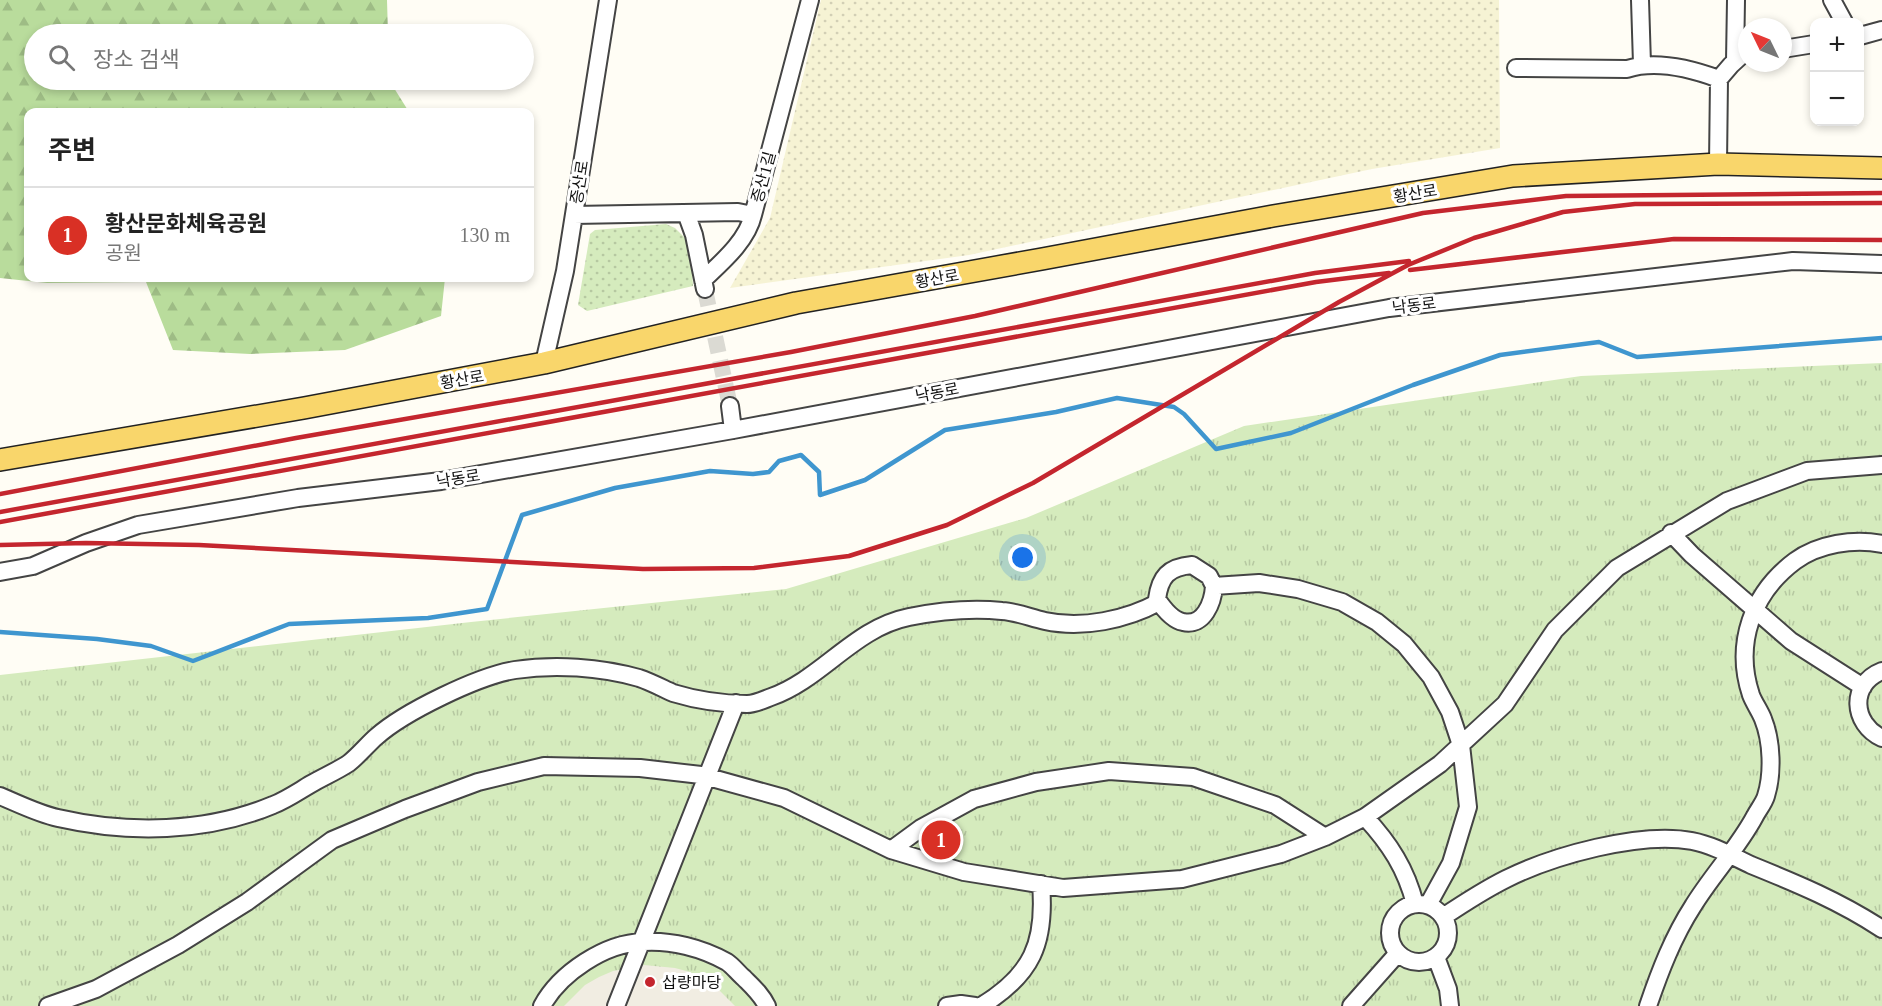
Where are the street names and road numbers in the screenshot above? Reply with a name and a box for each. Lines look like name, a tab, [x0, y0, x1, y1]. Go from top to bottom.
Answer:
street label: 증산1길	[749, 150, 778, 205]
street label: 증산로	[568, 159, 591, 205]
street label: 황산로	[1392, 182, 1438, 205]
street label: 황산로	[914, 266, 961, 291]
street label: 낙동로	[1391, 294, 1437, 317]
street label: 황산로	[439, 367, 486, 392]
street label: 낙동로	[914, 380, 961, 405]
street label: 낙동로	[435, 467, 481, 490]

